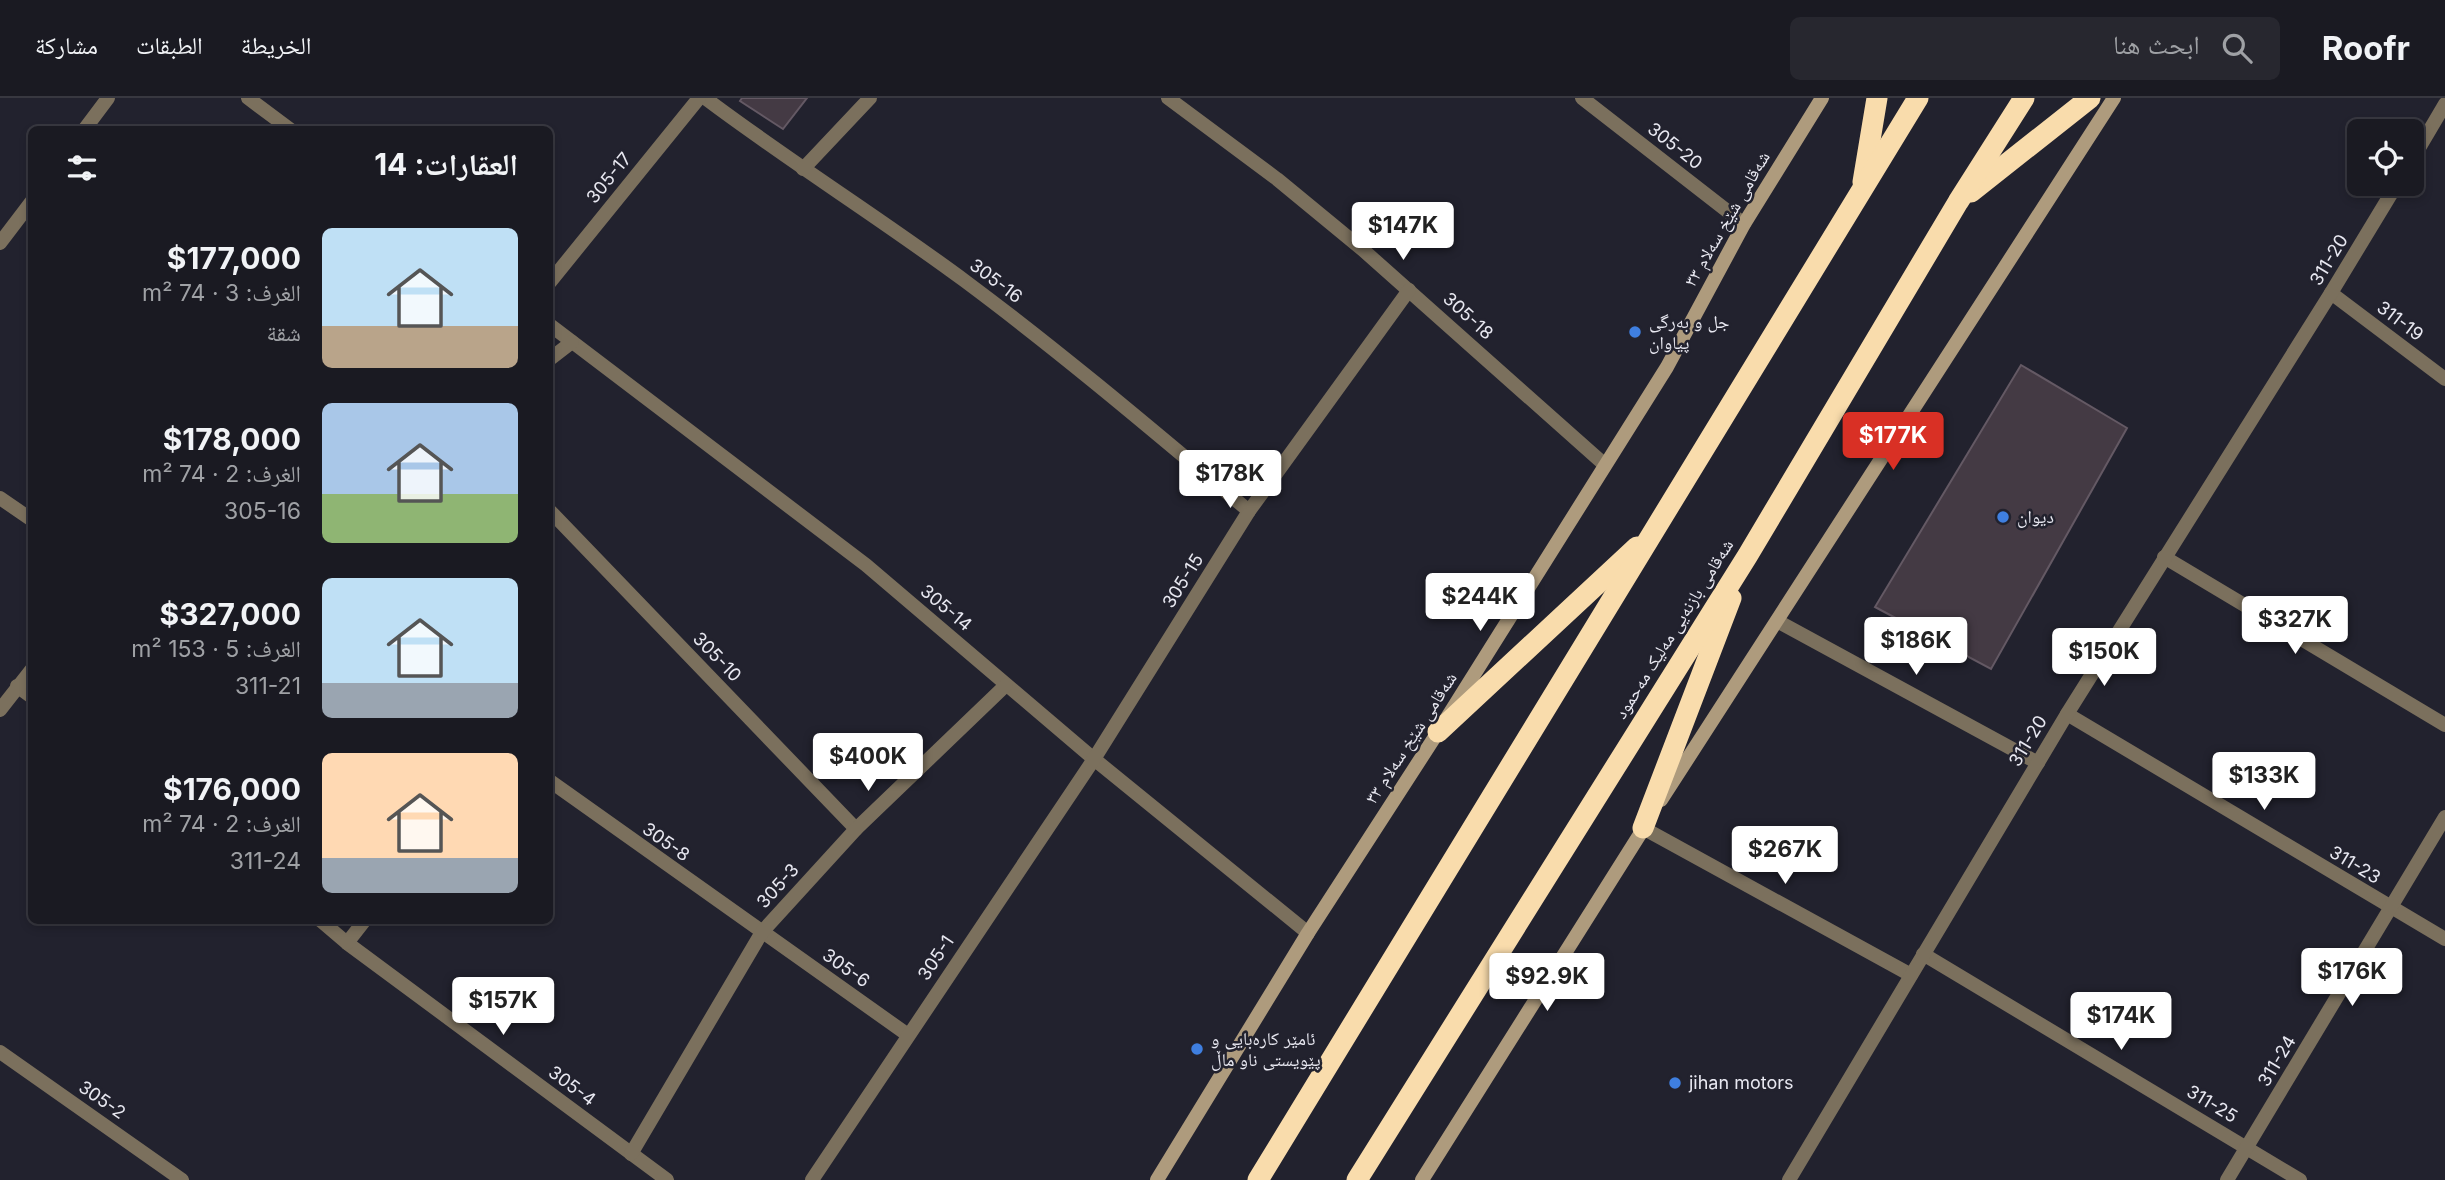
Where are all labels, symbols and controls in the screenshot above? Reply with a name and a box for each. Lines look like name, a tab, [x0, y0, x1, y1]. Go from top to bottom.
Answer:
search box	[1790, 17, 2280, 80]
text: Roofr	[2322, 28, 2410, 68]
text: ابحث هنا	[2113, 29, 2200, 60]
icon: search	[2218, 29, 2256, 67]
text: مشاركة	[35, 31, 98, 60]
text: الطبقات	[136, 31, 203, 60]
text: الخريطة	[241, 31, 311, 60]
street label: 305-20	[1644, 118, 1707, 173]
map controls	[2347, 119, 2424, 196]
button: locate	[2347, 119, 2424, 196]
text: العقارات: 14	[374, 146, 518, 182]
street label: شەقامی شێخ سەلام ٣٣	[1679, 147, 1776, 291]
street label: 305-17	[582, 148, 635, 207]
icon: filters	[63, 149, 101, 187]
pin: $147K	[1354, 202, 1452, 262]
text: $147K	[1368, 211, 1438, 239]
street label: 311-20	[2305, 230, 2352, 289]
text: $177,000	[167, 240, 301, 276]
street label: 305-16	[966, 254, 1027, 307]
icon: home	[378, 256, 462, 340]
text: الغرف: 3 · 74 m²	[142, 279, 301, 307]
street label: 305-18	[1439, 288, 1498, 344]
street label: 311-19	[2373, 296, 2428, 345]
place label: جل و بەرگی پیاوان	[1649, 311, 1730, 354]
text: شقة	[267, 319, 301, 347]
marker: جل و بەرگی پیاوان	[1627, 324, 1643, 340]
pin: $177K	[1844, 412, 1942, 472]
text: $178,000	[163, 421, 301, 457]
text: $177K	[1859, 421, 1927, 449]
icon: home	[378, 431, 462, 515]
pin: $178K	[1181, 450, 1279, 510]
text: $178K	[1195, 459, 1265, 487]
text: الغرف: 2 · 74 m²	[142, 460, 301, 488]
text: 305-16	[224, 497, 301, 525]
place label: دیوان	[2017, 506, 2054, 528]
marker: دیوان	[1995, 509, 2011, 525]
street label: شەقامی بازنەیی مەلیک مەحمود	[1610, 535, 1738, 723]
street label: 305-15	[1158, 550, 1207, 612]
pin: $244K	[1431, 574, 1529, 633]
street label: 305-14	[916, 580, 976, 635]
text: $244K	[1442, 582, 1518, 610]
text: $327,000	[160, 596, 301, 632]
pin: $327K	[2246, 596, 2344, 656]
text: $327K	[2258, 605, 2332, 633]
icon: home	[378, 606, 462, 690]
pin: $186K	[1867, 618, 1965, 677]
text: $186K	[1880, 626, 1952, 654]
street label: 305-10	[689, 628, 746, 686]
pin: $150K	[2055, 628, 2153, 688]
text: الغرف: 5 · 153 m²	[131, 635, 301, 663]
text: $150K	[2068, 637, 2140, 665]
street label: شەقامی شێخ سەلام ٣٣	[1360, 668, 1463, 808]
text: 311-21	[235, 672, 301, 700]
street label: 311-20	[2004, 711, 2051, 770]
pin: $400K	[819, 734, 917, 793]
text: $400K	[829, 742, 907, 770]
pin: $133K	[2215, 752, 2313, 812]
text: $133K	[2228, 761, 2300, 789]
text: $176,000	[163, 771, 301, 807]
icon: home	[378, 781, 462, 865]
text: الغرف: 2 · 74 m²	[142, 810, 301, 838]
street label: 305-8	[639, 818, 694, 865]
pin: $267K	[1736, 826, 1834, 886]
text: $267K	[1748, 835, 1822, 863]
street label: 311-23	[2326, 841, 2384, 888]
text: 311-24	[230, 847, 301, 875]
street label: 305-3	[752, 859, 803, 912]
street label: 305-1	[913, 932, 958, 984]
street label: 305-6	[819, 944, 874, 991]
pin: $176K	[2303, 948, 2401, 1008]
pin: $92.9K	[1490, 954, 1604, 1013]
text: $176K	[2317, 957, 2387, 985]
text: $92.9K	[1505, 962, 1589, 990]
pin: $157K	[454, 978, 552, 1037]
text: $157K	[468, 986, 538, 1014]
pin: $174K	[2072, 992, 2170, 1052]
text: $174K	[2086, 1001, 2156, 1029]
place label: ئامێر کارەبایی و پێویستی ناو ماڵ	[1211, 1028, 1321, 1071]
street label: 311-24	[2253, 1031, 2300, 1090]
marker: ئامێر کارەبایی و پێویستی ناو ماڵ	[1189, 1041, 1205, 1057]
street label: 305-4	[545, 1061, 600, 1110]
place label: jihan motors	[1688, 1072, 1794, 1093]
marker: jihan motors	[1667, 1075, 1683, 1091]
street label: 305-2	[75, 1076, 130, 1123]
street label: 311-25	[2183, 1080, 2241, 1127]

